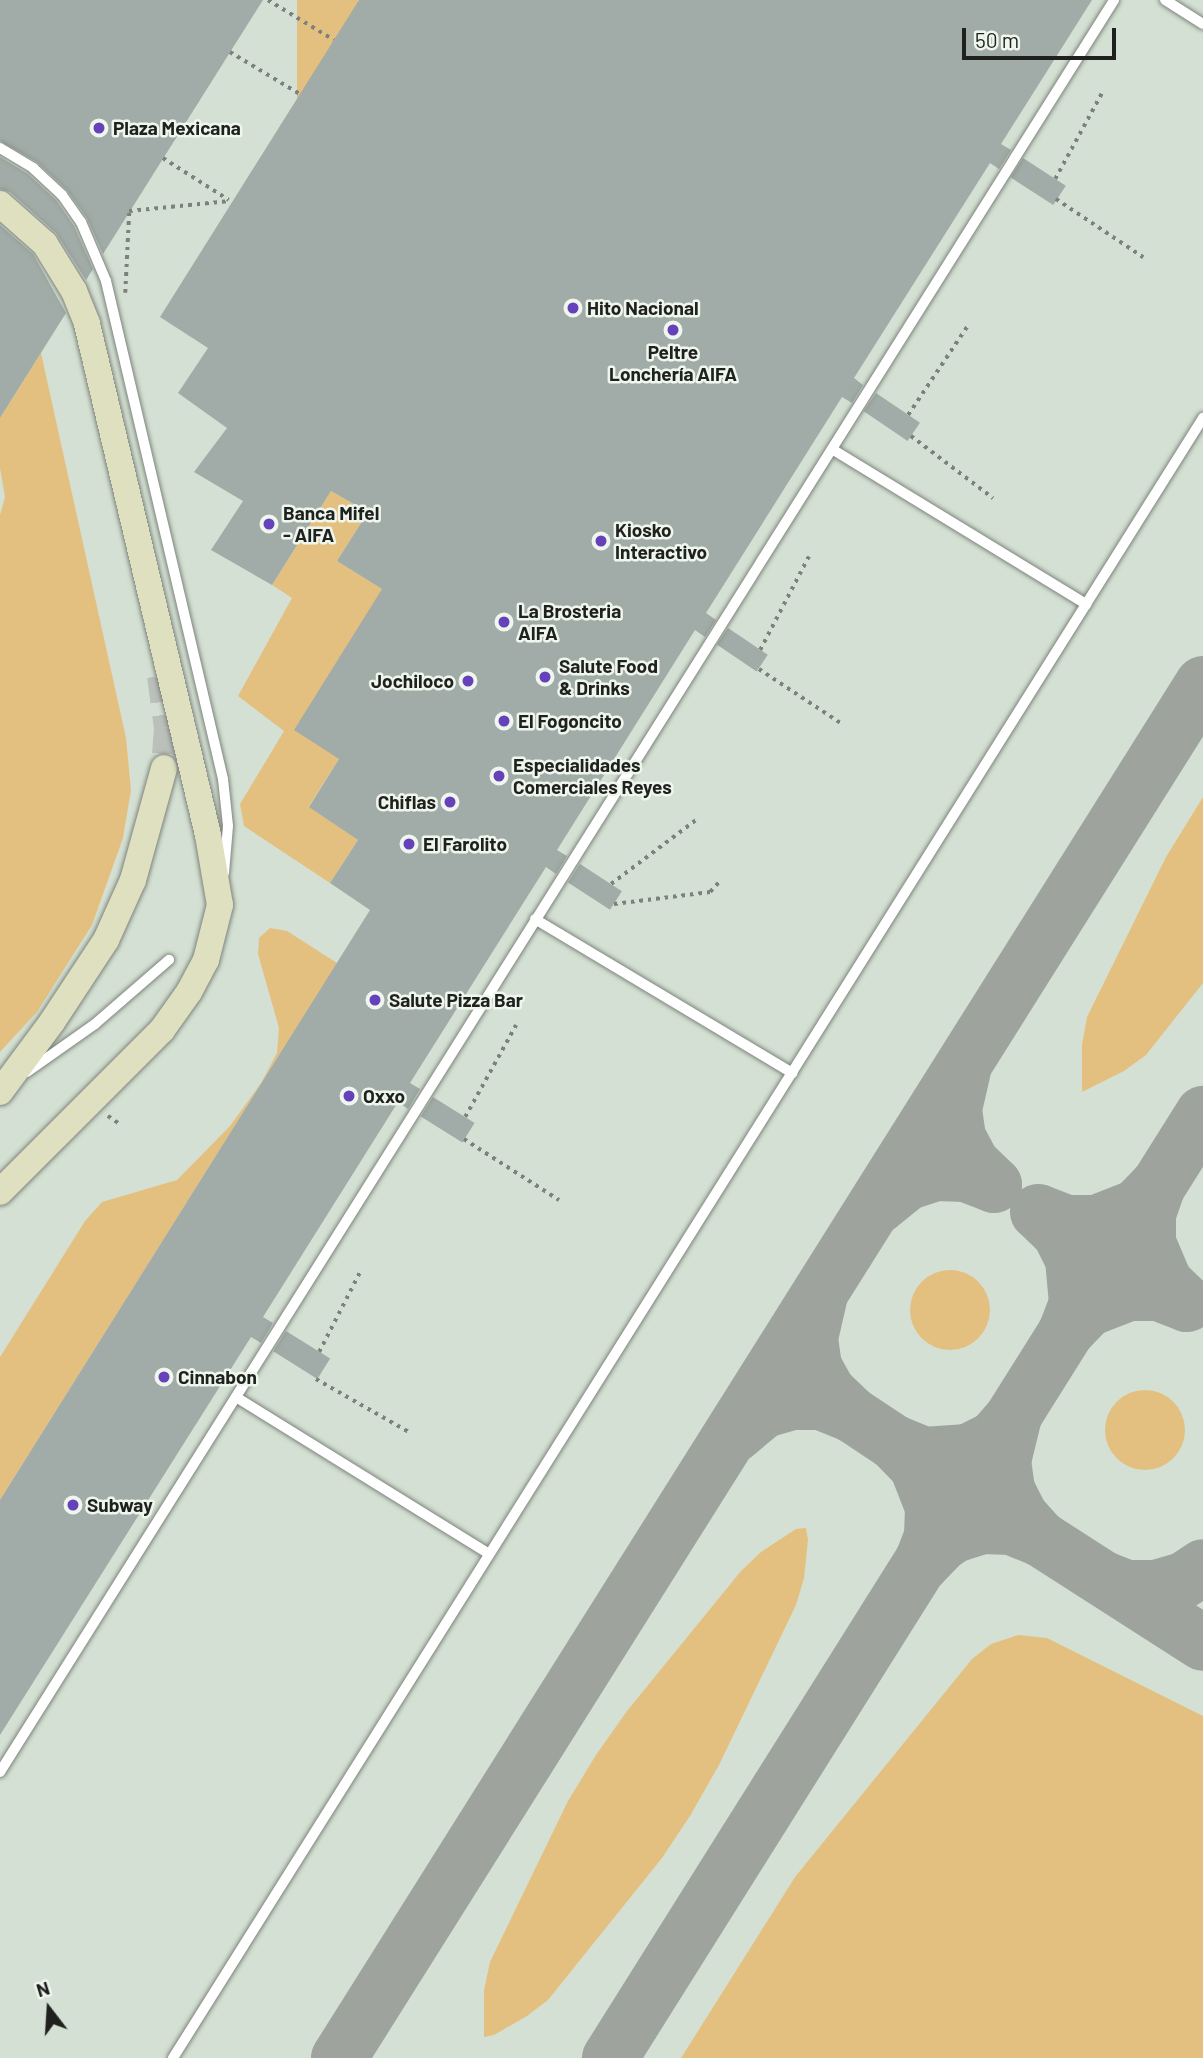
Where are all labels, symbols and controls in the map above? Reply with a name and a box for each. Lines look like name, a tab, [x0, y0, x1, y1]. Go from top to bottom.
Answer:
scale bar	[965, 14, 1119, 58]
text: 50 m	[975, 27, 1019, 52]
place label: Plaza Mexicana	[113, 117, 241, 139]
marker: Plaza Mexicana	[91, 120, 107, 136]
place label: Hito Nacional	[587, 297, 699, 319]
marker: Hito Nacional	[565, 300, 581, 316]
marker: Peltre Lonchería AIFA	[665, 322, 681, 338]
place label: Peltre Lonchería AIFA	[609, 341, 737, 385]
place label: Banca Mifel - AIFA	[283, 502, 379, 546]
marker: Banca Mifel - AIFA	[261, 516, 277, 532]
place label: Kiosko Interactivo	[615, 519, 707, 563]
marker: Kiosko Interactivo	[593, 533, 609, 549]
place label: La Brosteria AIFA	[518, 600, 621, 644]
marker: La Brosteria AIFA	[496, 614, 512, 630]
place label: Salute Food & Drinks	[559, 655, 658, 699]
marker: Salute Food & Drinks	[537, 669, 553, 685]
place label: Jochiloco	[371, 670, 454, 692]
marker: Jochiloco	[460, 673, 476, 689]
place label: El Fogoncito	[518, 710, 622, 732]
marker: El Fogoncito	[496, 713, 512, 729]
place label: Especialidades Comerciales Reyes	[513, 754, 672, 798]
marker: Especialidades Comerciales Reyes	[491, 768, 507, 784]
place label: Chiflas	[378, 791, 436, 813]
marker: Chiflas	[442, 794, 458, 810]
place label: El Farolito	[423, 833, 507, 855]
marker: El Farolito	[401, 836, 417, 852]
place label: Salute Pizza Bar	[389, 989, 523, 1011]
marker: Salute Pizza Bar	[367, 992, 383, 1008]
place label: Oxxo	[363, 1085, 405, 1107]
marker: Oxxo	[341, 1088, 357, 1104]
place label: Cinnabon	[178, 1366, 257, 1388]
marker: Cinnabon	[156, 1369, 172, 1385]
place label: Subway	[87, 1494, 153, 1516]
marker: Subway	[65, 1497, 81, 1513]
north arrow	[14, 1974, 84, 2044]
text: N	[33, 1976, 52, 2001]

